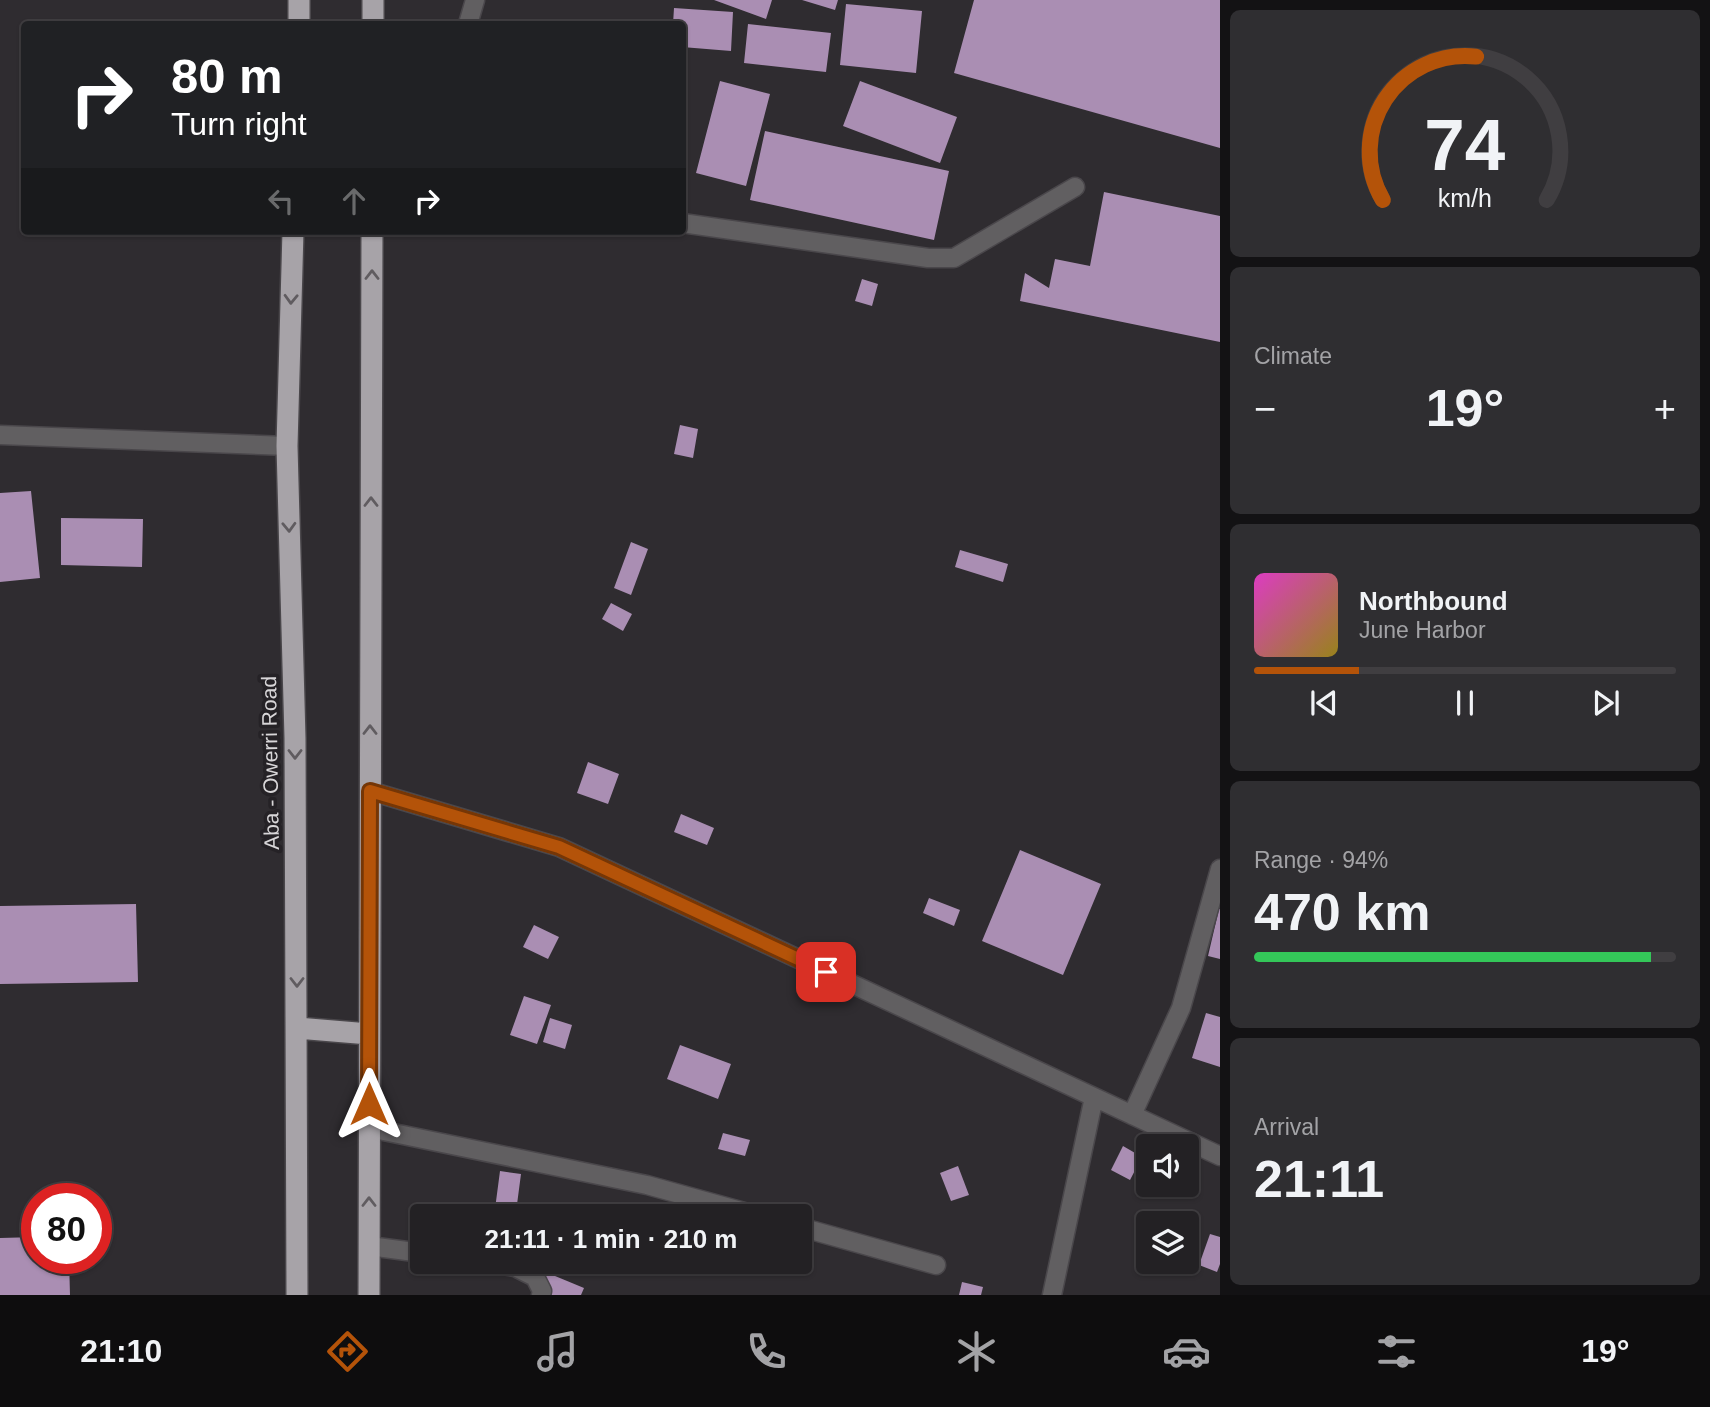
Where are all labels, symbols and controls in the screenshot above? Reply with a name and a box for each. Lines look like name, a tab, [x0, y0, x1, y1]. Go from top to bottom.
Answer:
icon: right	[56, 49, 147, 140]
text: 80 m	[171, 49, 283, 103]
text: 74	[1425, 104, 1506, 185]
text: Turn right	[171, 106, 307, 142]
icon: left	[262, 182, 300, 220]
icon: ahead	[335, 182, 373, 220]
icon: right	[408, 182, 446, 220]
text: km/h	[1438, 183, 1492, 211]
one-way arrow	[364, 269, 379, 280]
one-way arrow	[283, 294, 298, 305]
text: Climate	[1254, 343, 1332, 369]
text: 19°	[1426, 379, 1504, 437]
text: −	[1254, 388, 1276, 430]
text: +	[1654, 388, 1676, 430]
one-way arrow	[363, 497, 379, 507]
one-way arrow	[281, 522, 297, 532]
text: Northbound	[1359, 586, 1508, 616]
text: June Harbor	[1359, 617, 1486, 643]
street label: Aba - Owerri Road	[257, 676, 283, 850]
icon: previous	[1305, 684, 1343, 722]
icon: pause	[1446, 684, 1484, 722]
icon: next	[1587, 684, 1625, 722]
one-way arrow	[362, 724, 378, 735]
one-way arrow	[287, 749, 303, 760]
text: Range · 94%	[1254, 847, 1388, 873]
text: 470 km	[1254, 883, 1430, 941]
pin	[796, 942, 856, 1002]
icon: arrive	[807, 953, 845, 991]
one-way arrow	[289, 976, 304, 987]
position arrow	[332, 1067, 406, 1141]
text: Arrival	[1254, 1114, 1319, 1140]
map controls	[1136, 1134, 1199, 1274]
button: sound	[1136, 1134, 1199, 1197]
text: 21:11	[1254, 1150, 1384, 1208]
speed limit sign: 80	[21, 1183, 112, 1274]
one-way arrow	[361, 1197, 377, 1207]
button: layers	[1136, 1211, 1199, 1274]
text: 21:11 · 1 min · 210 m	[485, 1224, 737, 1254]
icon: directions	[323, 1327, 372, 1376]
icon: music	[533, 1327, 582, 1376]
icon: phone	[742, 1327, 791, 1376]
icon: climate	[952, 1327, 1001, 1376]
icon: car	[1162, 1327, 1211, 1376]
icon: filters	[1372, 1327, 1421, 1376]
text: 21:10	[80, 1333, 162, 1369]
text: 19°	[1581, 1333, 1630, 1369]

